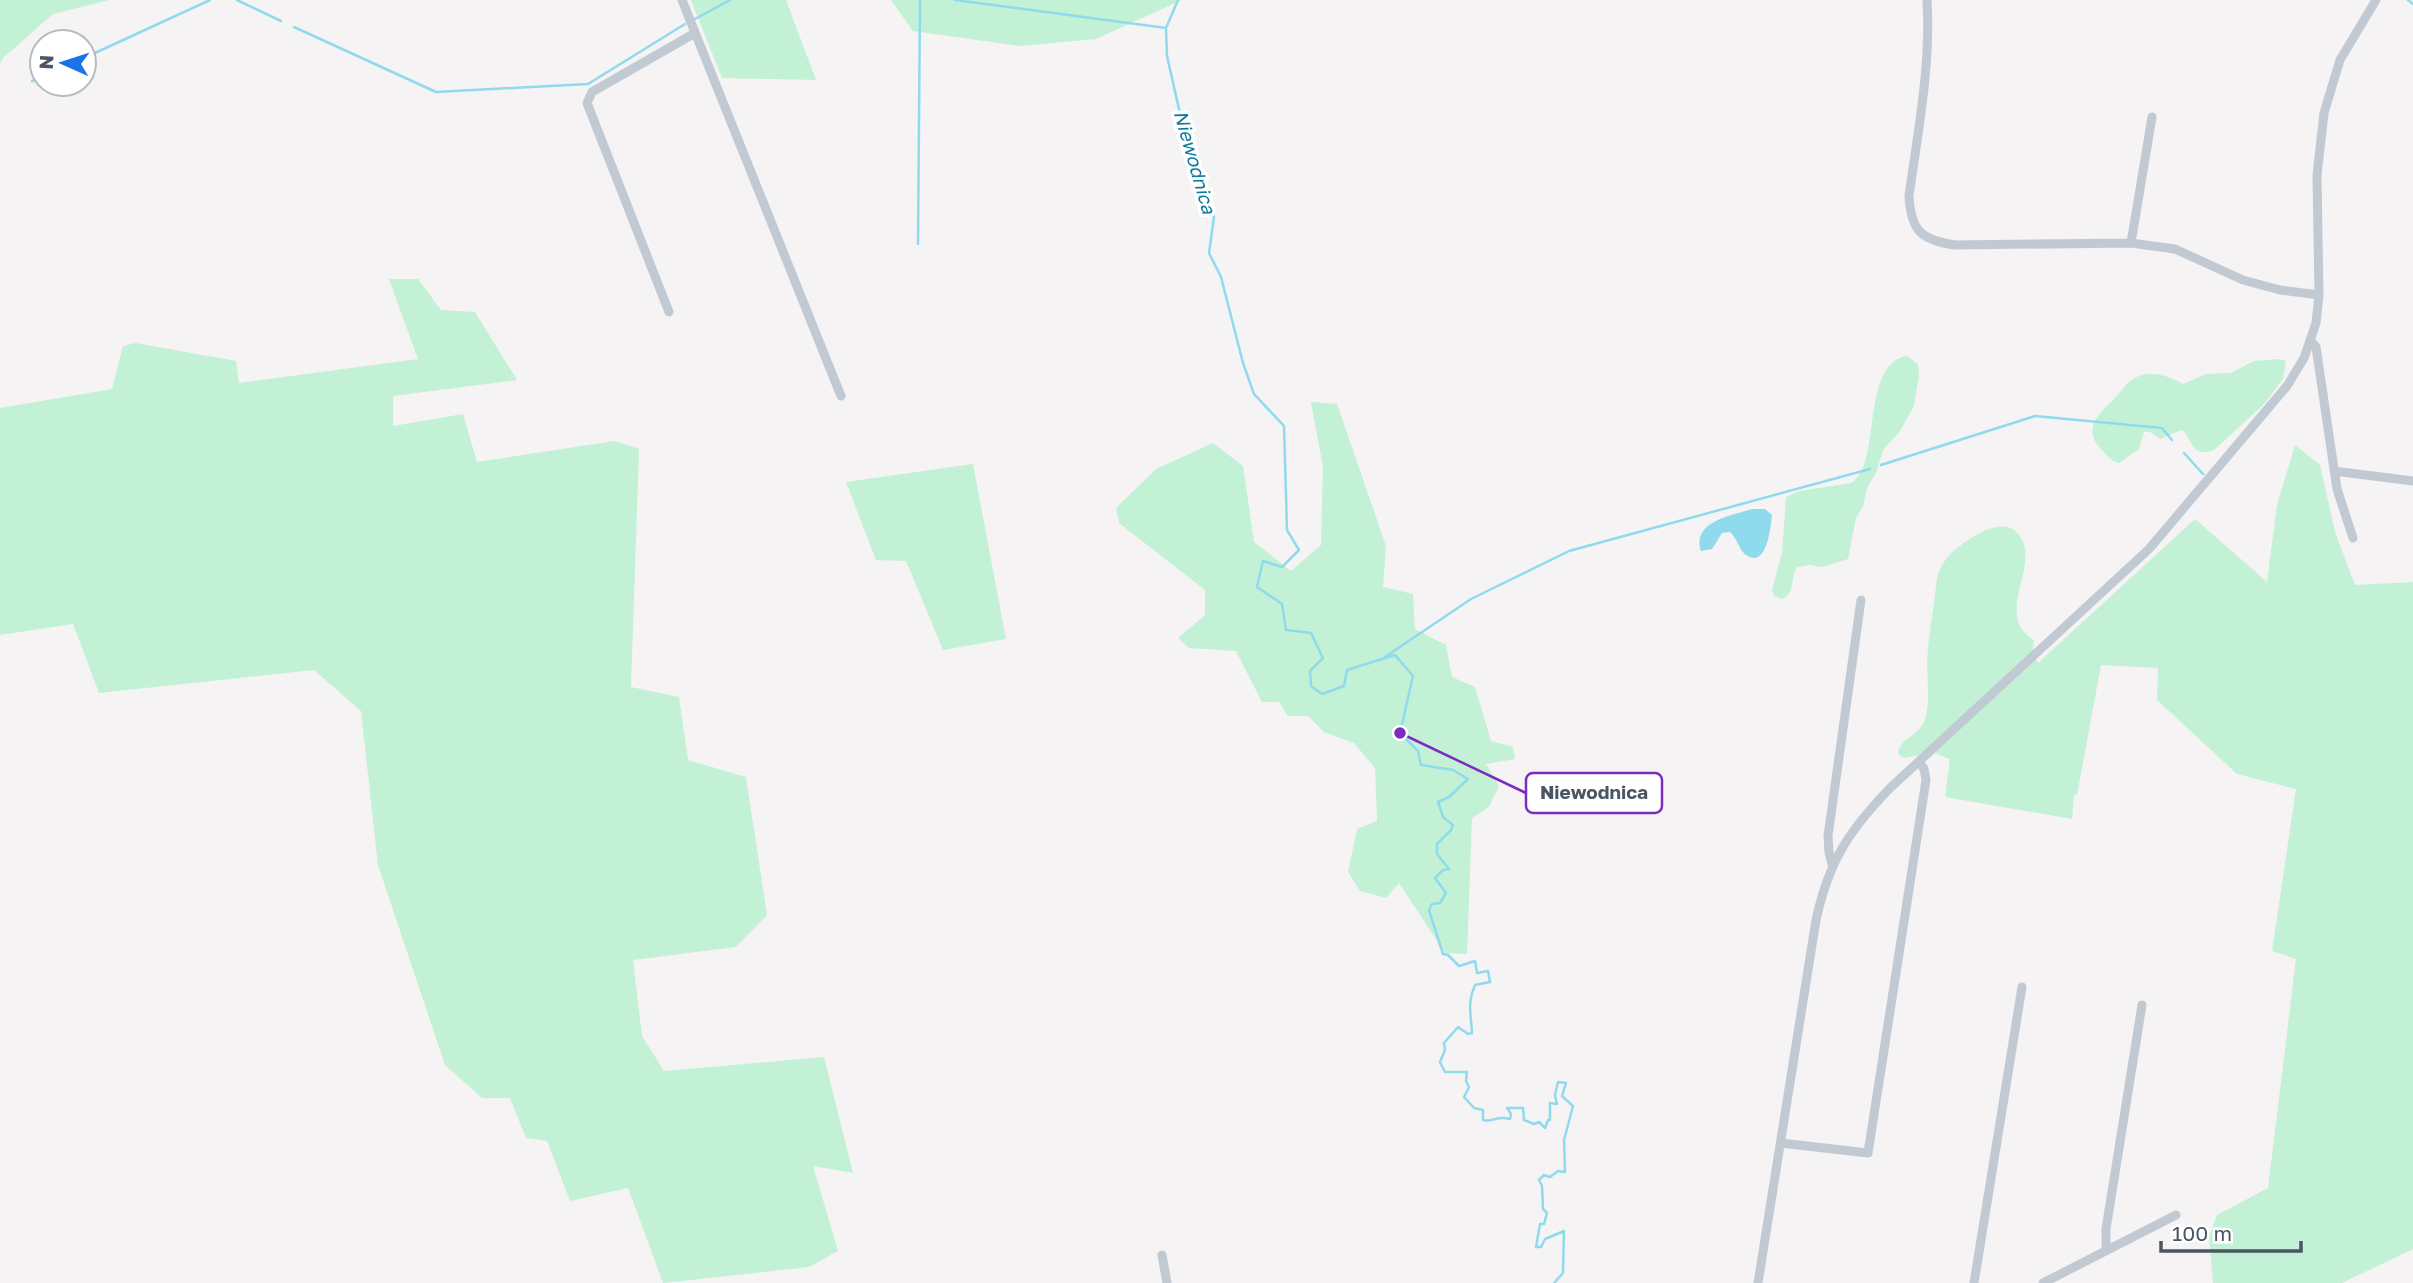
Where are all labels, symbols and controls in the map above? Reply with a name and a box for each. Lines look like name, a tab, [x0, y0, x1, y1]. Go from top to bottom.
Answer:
north arrow	[28, 28, 98, 98]
text: N	[34, 54, 57, 70]
water label: Niewodnica	[1170, 107, 1222, 217]
callout: Niewodnica	[1526, 773, 1662, 813]
text: Niewodnica	[1540, 780, 1648, 803]
scale bar	[2161, 1210, 2301, 1254]
text: 100 m	[2172, 1220, 2232, 1246]

